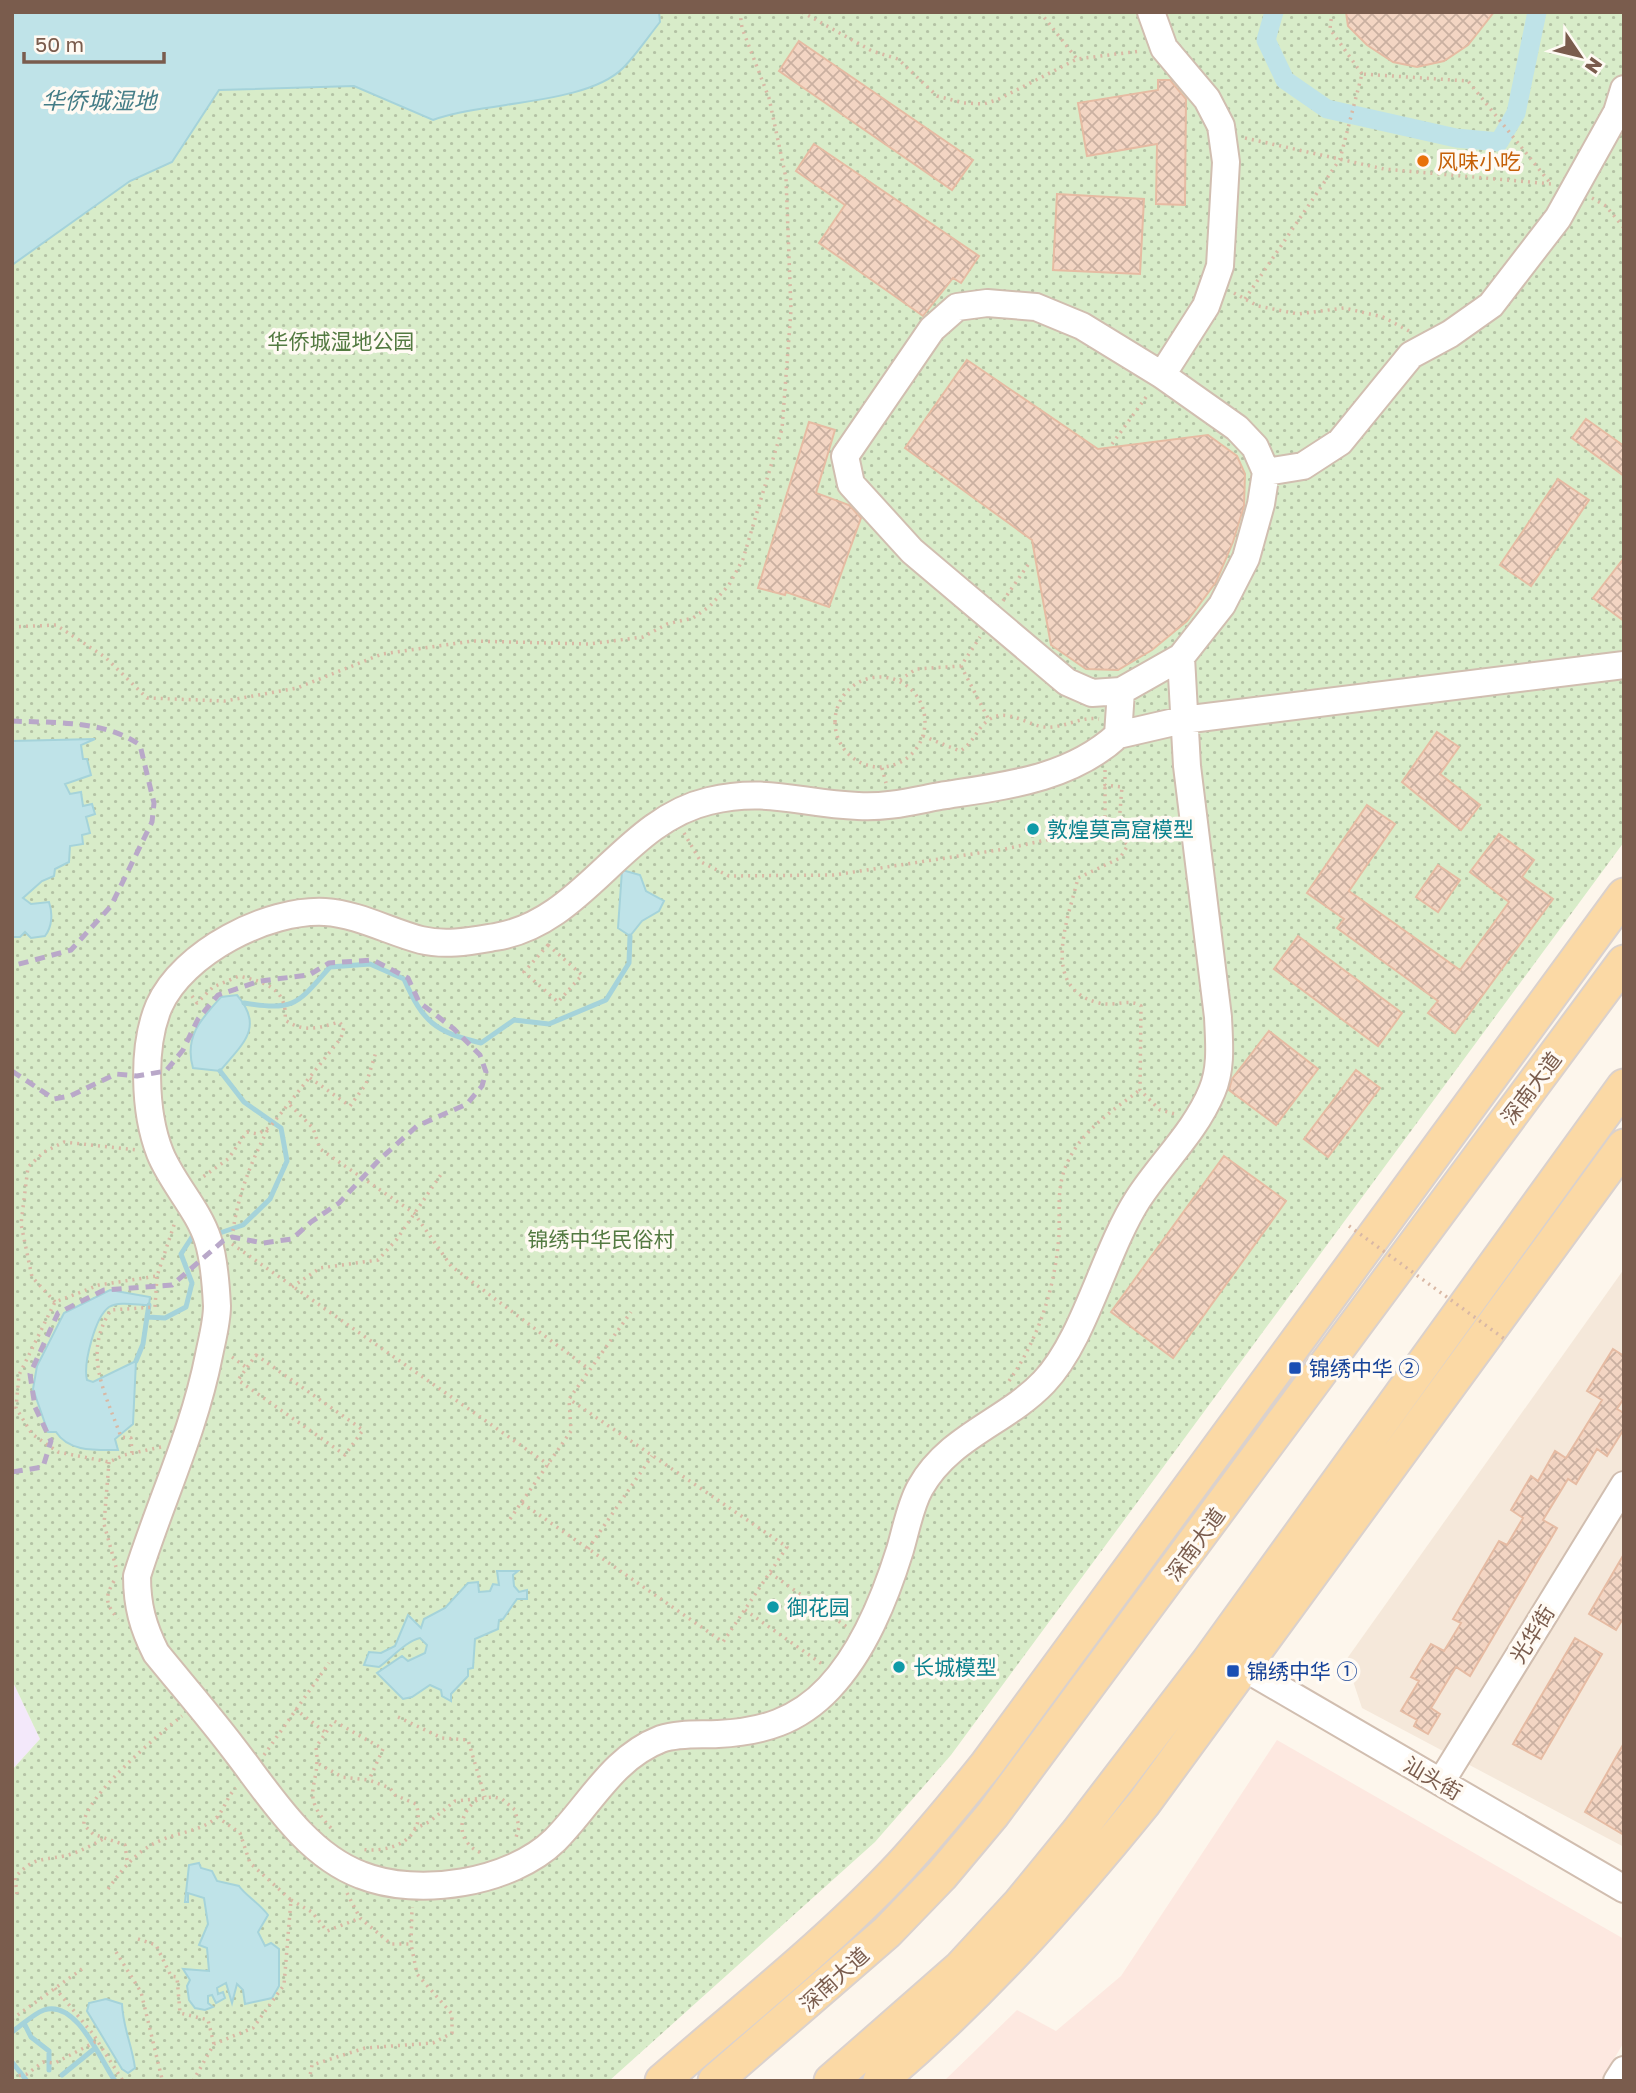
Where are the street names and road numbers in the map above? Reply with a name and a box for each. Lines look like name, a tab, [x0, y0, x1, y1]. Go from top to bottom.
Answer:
street label: 深南大道	[1495, 1047, 1567, 1129]
street label: 深南大道	[1160, 1502, 1230, 1586]
street label: 光华街	[1504, 1600, 1560, 1668]
street label: 汕头街	[1399, 1751, 1467, 1805]
street label: 深南大道	[794, 1941, 874, 2017]

